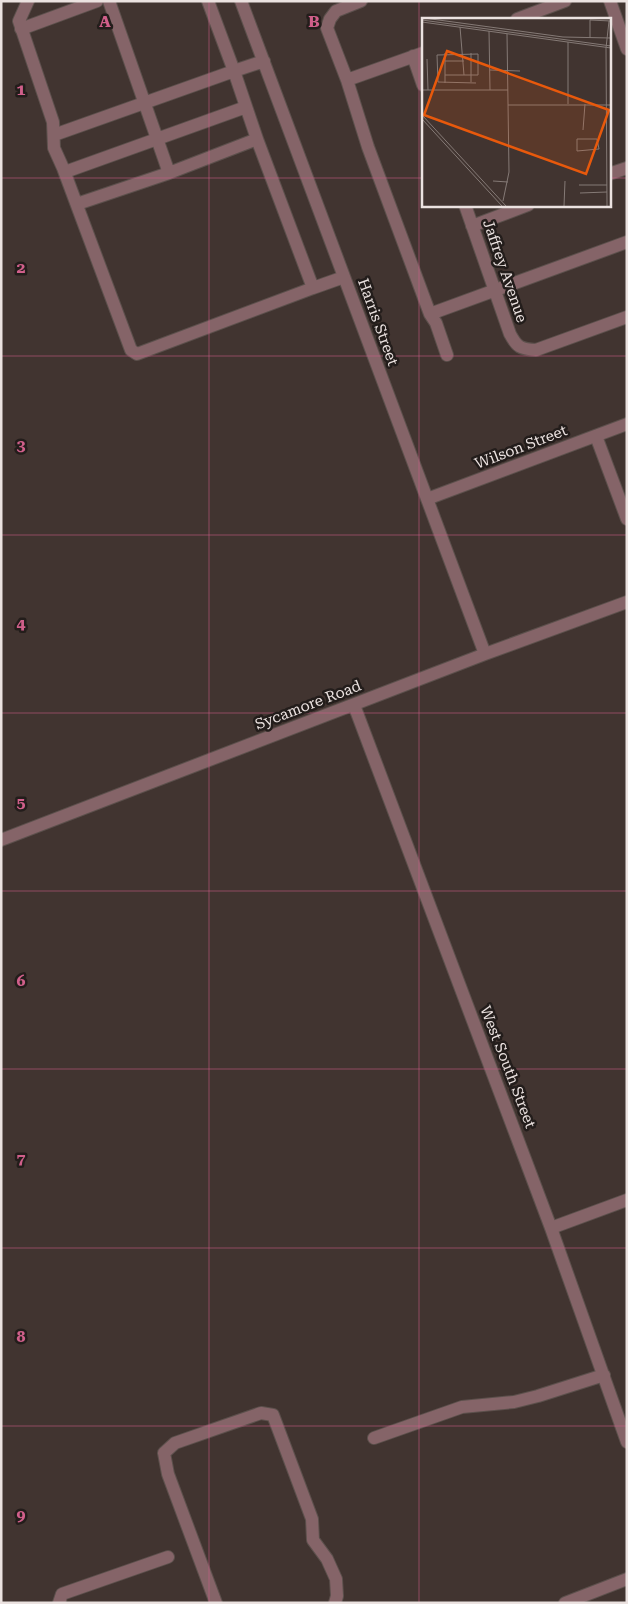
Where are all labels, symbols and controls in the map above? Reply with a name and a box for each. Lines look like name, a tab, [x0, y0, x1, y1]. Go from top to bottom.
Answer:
text: A	[99, 12, 111, 31]
text: B	[308, 12, 320, 31]
inset map	[422, 18, 610, 206]
text: 1	[17, 80, 26, 99]
street label: Jaffrey Avenue	[479, 217, 531, 325]
text: 2	[17, 258, 26, 277]
street label: Harris Street	[354, 276, 402, 368]
street label: Wilson Street	[472, 421, 570, 473]
text: 3	[17, 436, 26, 455]
text: 4	[17, 614, 26, 633]
street label: Sycamore Road	[252, 676, 364, 733]
text: 5	[17, 793, 26, 812]
text: 6	[17, 971, 26, 990]
street label: West South Street	[476, 1003, 540, 1131]
text: 7	[17, 1149, 26, 1168]
text: 8	[17, 1327, 26, 1346]
text: 9	[17, 1506, 26, 1525]

